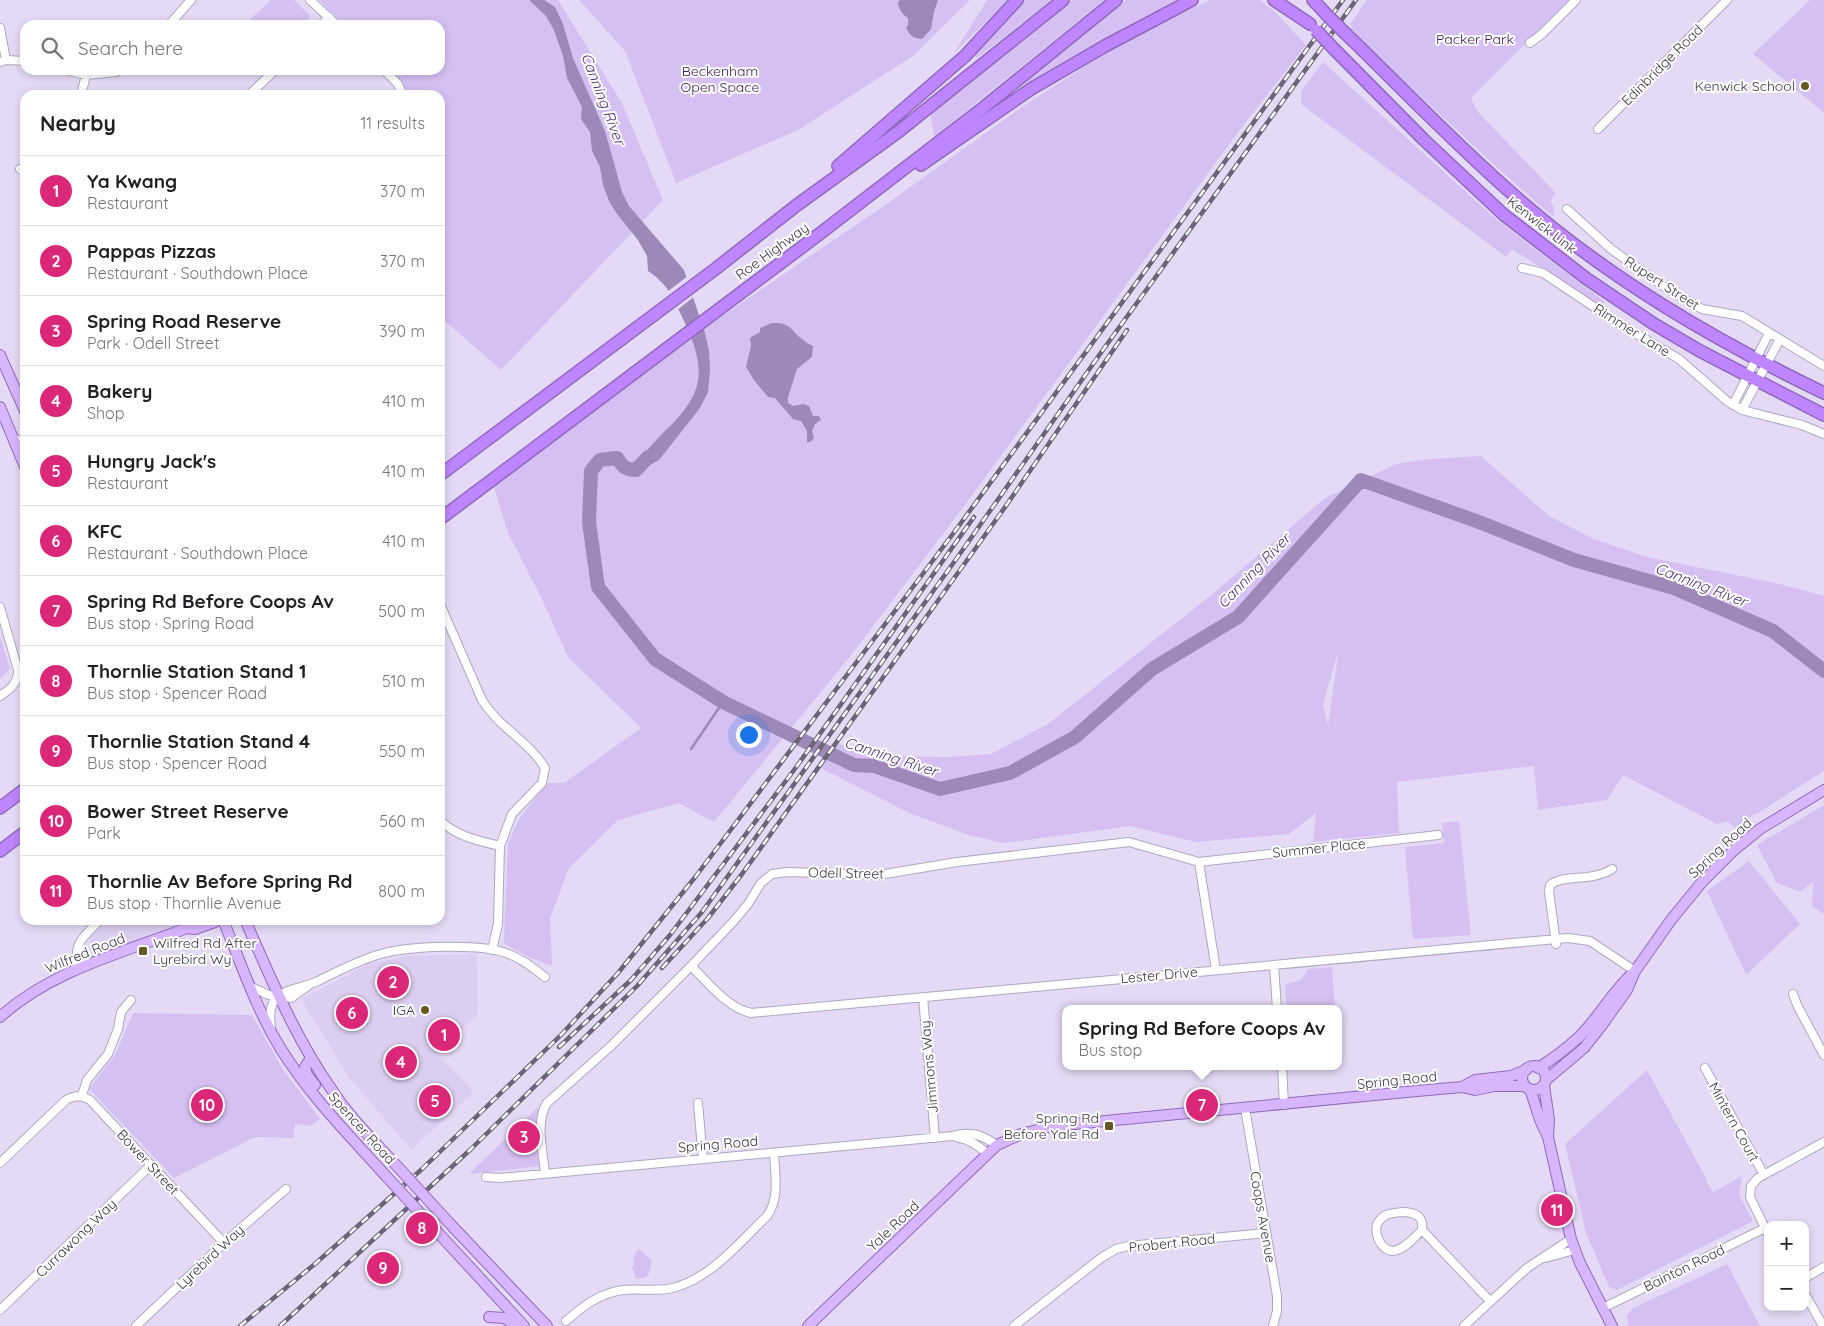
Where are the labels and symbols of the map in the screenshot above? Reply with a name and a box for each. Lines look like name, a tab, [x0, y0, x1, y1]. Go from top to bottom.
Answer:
street label: Edinbridge Road	[1618, 21, 1706, 109]
park label: Packer Park	[1436, 30, 1514, 48]
water label: Canning River	[577, 50, 631, 150]
park label: Beckenham Open Space	[680, 62, 760, 96]
place label: Kenwick School	[1695, 77, 1795, 95]
marker: Kenwick School	[1799, 80, 1811, 92]
street label: Kenwick Link	[1504, 192, 1580, 258]
street label: Roe Highway	[732, 218, 812, 284]
street label: Rupert Street	[1621, 252, 1703, 314]
street label: Rimmer Lane	[1590, 299, 1674, 361]
water label: Canning River	[1213, 528, 1296, 612]
water label: Canning River	[1653, 558, 1752, 612]
your location	[736, 722, 762, 748]
water label: Canning River	[842, 733, 942, 781]
street label: Spring Road	[1685, 814, 1755, 882]
street label: Summer Place	[1271, 834, 1367, 862]
street label: Odell Street	[808, 863, 884, 883]
street label: Wilfred Road	[42, 929, 128, 977]
place label: Wilfred Rd After Lyrebird Wy	[153, 934, 257, 968]
marker: Wilfred Rd After Lyrebird Wy	[137, 945, 149, 957]
pin: 2	[377, 963, 409, 1001]
street label: Lester Drive	[1120, 963, 1198, 987]
pin: 6	[336, 994, 368, 1032]
place label: IGA	[393, 1001, 415, 1019]
marker: IGA	[419, 1004, 431, 1016]
pin: 1	[428, 1016, 460, 1054]
street label: Jimmons Way	[916, 1020, 942, 1114]
pin: 4	[385, 1043, 417, 1081]
street label: Spring Road	[1356, 1067, 1438, 1093]
street label: Mintern Court	[1705, 1079, 1763, 1165]
pin: 5	[419, 1082, 451, 1120]
pin: 10	[191, 1086, 223, 1124]
pin: 7	[1186, 1086, 1218, 1124]
street label: Spencer Road	[325, 1088, 399, 1168]
place label: Spring Rd Before Yale Rd	[1004, 1109, 1099, 1143]
pin: 3	[508, 1118, 540, 1156]
marker: Spring Rd Before Yale Rd	[1103, 1120, 1115, 1132]
street label: Bower Street	[113, 1125, 183, 1199]
street label: Spring Road	[677, 1132, 759, 1156]
street label: Coops Avenue	[1246, 1170, 1280, 1264]
pin: 11	[1541, 1191, 1573, 1229]
street label: Currawong Way	[32, 1195, 120, 1281]
street label: Yale Road	[863, 1197, 923, 1255]
pin: 8	[406, 1209, 438, 1247]
street label: Lyrebird Way	[172, 1221, 248, 1293]
street label: Probert Road	[1128, 1230, 1216, 1256]
street label: Bainton Road	[1640, 1241, 1728, 1295]
pin: 9	[367, 1249, 399, 1287]

